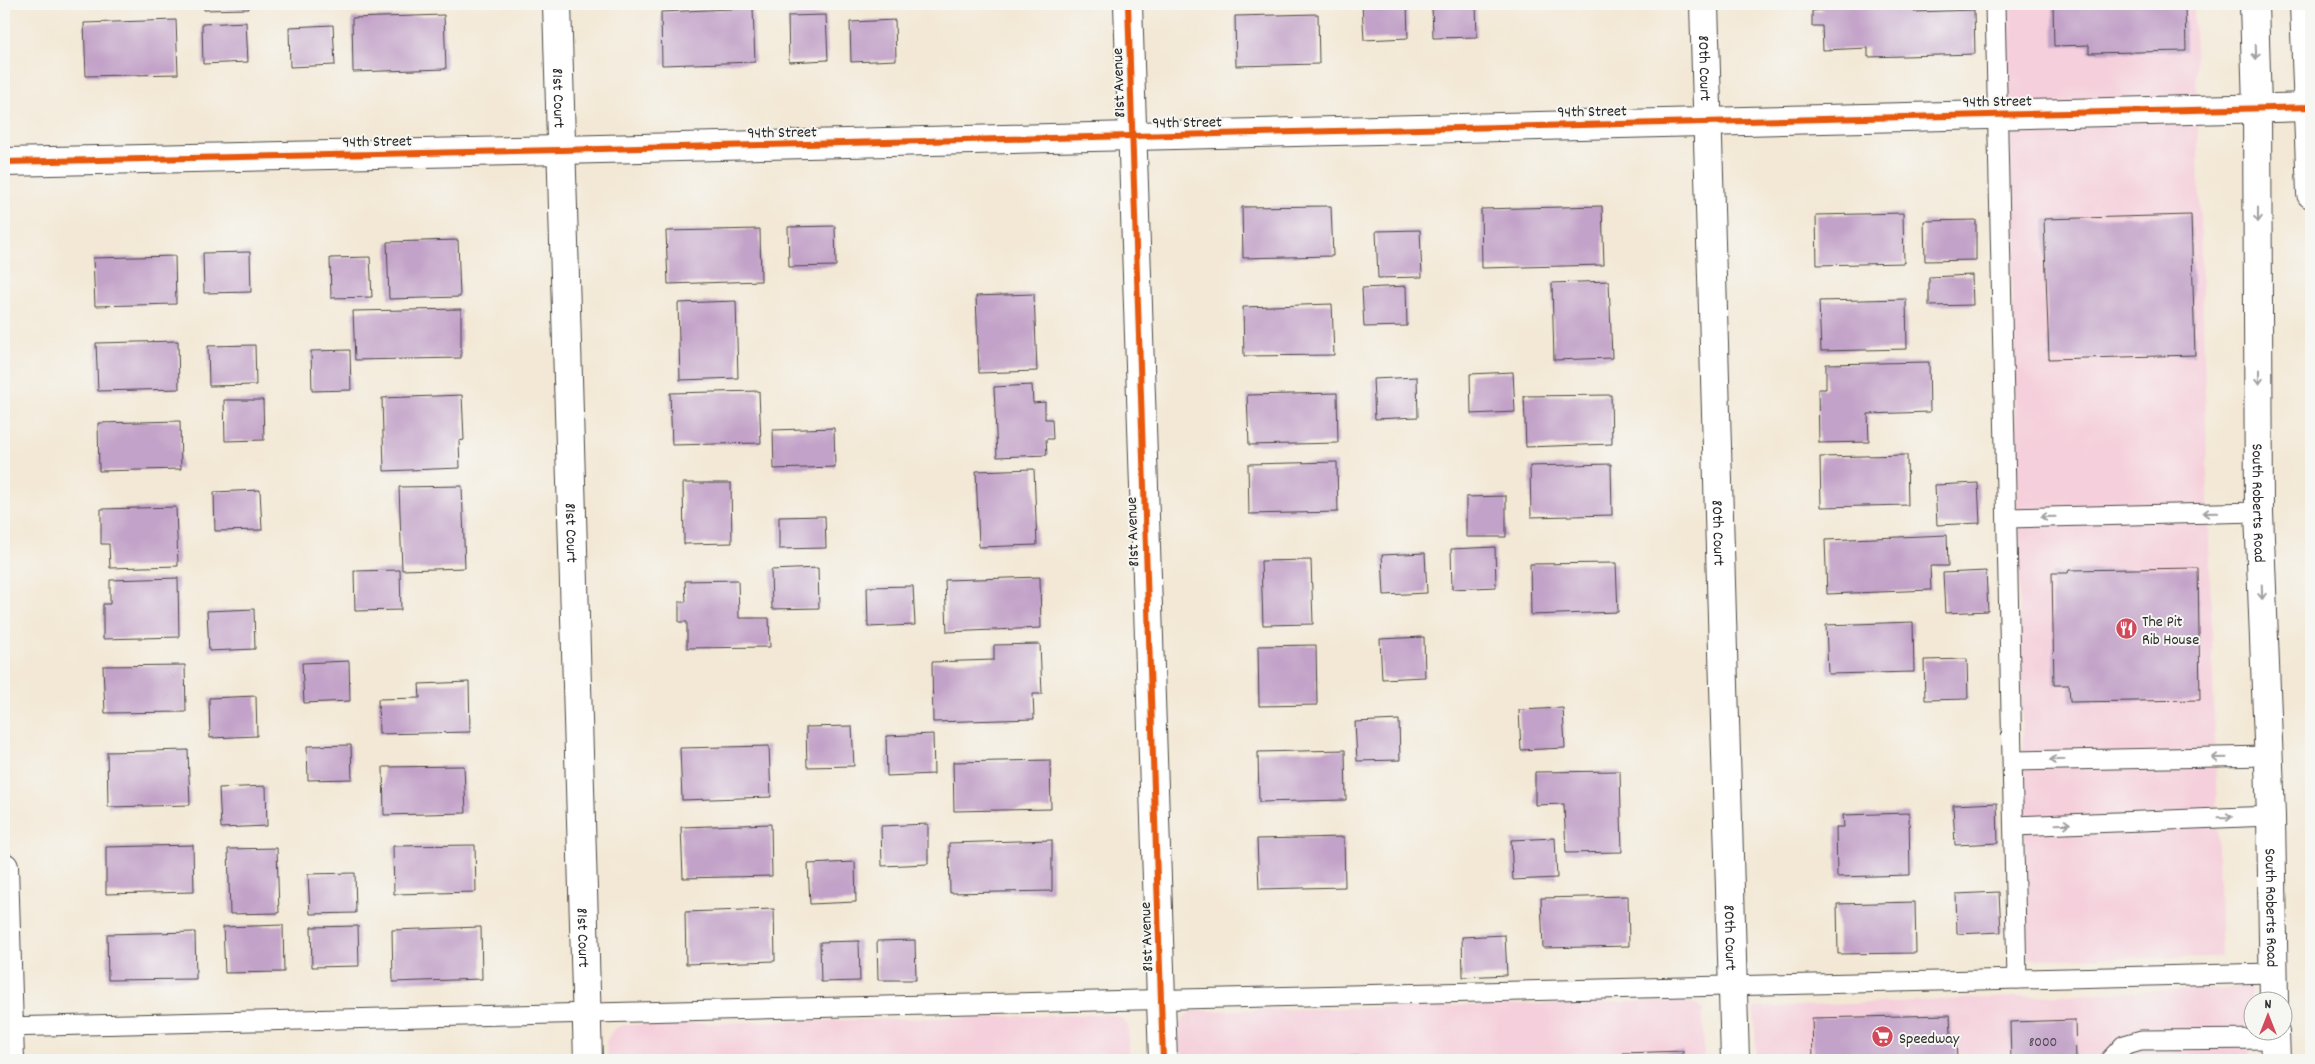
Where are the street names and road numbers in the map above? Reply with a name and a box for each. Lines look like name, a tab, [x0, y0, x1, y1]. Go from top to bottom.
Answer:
street label: 80th Court	[1691, 35, 1716, 101]
street label: 81st Avenue	[1107, 48, 1132, 118]
street label: 81st Court	[545, 68, 570, 128]
street label: 94th Street	[1962, 90, 2032, 115]
street label: 94th Street	[1557, 100, 1627, 125]
street label: 94th Street	[1152, 111, 1222, 136]
street label: 94th Street	[747, 121, 817, 146]
street label: 94th Street	[342, 130, 412, 155]
street label: South Roberts Road	[2245, 443, 2270, 563]
street label: 81st Avenue	[1121, 497, 1146, 567]
street label: 80th Court	[1705, 500, 1729, 566]
street label: 81st Court	[558, 502, 582, 563]
street label: South Roberts Road	[2258, 848, 2282, 967]
street label: 81st Avenue	[1135, 902, 1160, 972]
street label: 80th Court	[1716, 904, 1741, 971]
street label: 81st Court	[570, 907, 594, 968]

